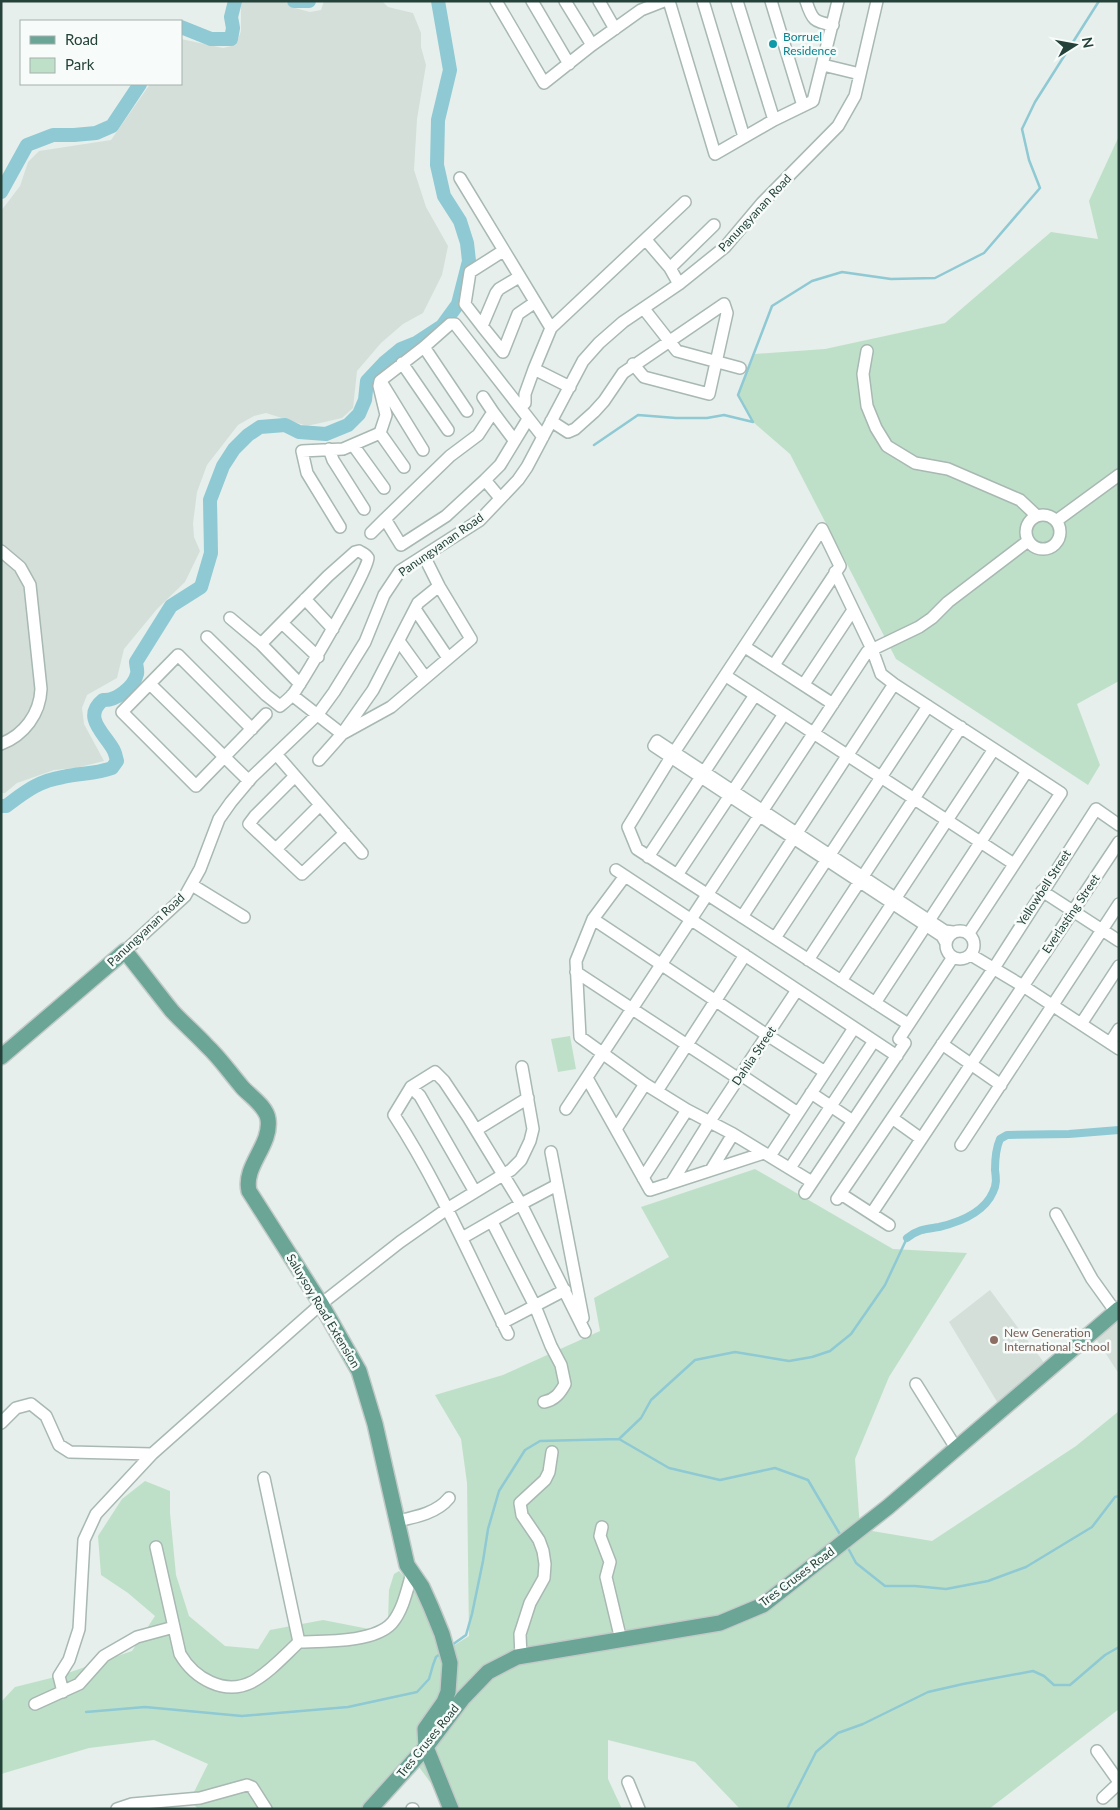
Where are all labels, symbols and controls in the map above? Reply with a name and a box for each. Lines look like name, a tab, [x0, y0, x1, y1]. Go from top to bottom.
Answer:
legend	[20, 20, 182, 85]
north arrow	[1050, 20, 1100, 70]
place label: Borruel Residence	[783, 29, 836, 58]
text: Road	[65, 30, 98, 48]
text: N	[1079, 36, 1098, 49]
marker: Borruel Residence	[767, 38, 779, 50]
text: Park	[65, 55, 95, 73]
street label: Panungyanan Road	[715, 171, 794, 254]
street label: Panungyanan Road	[395, 510, 486, 580]
street label: Yellowbell Street	[1013, 846, 1074, 929]
street label: Everlasting Street	[1039, 871, 1103, 956]
street label: Panungyanan Road	[104, 890, 187, 969]
street label: Dahlia Street	[728, 1023, 779, 1088]
street label: Saluysoy Road Extension	[283, 1251, 363, 1370]
place label: New Generation International School	[1004, 1325, 1110, 1354]
marker: New Generation International School	[988, 1334, 1000, 1346]
street label: Tres Cruses Road	[756, 1544, 837, 1610]
street label: Tres Cruses Road	[393, 1701, 462, 1780]

